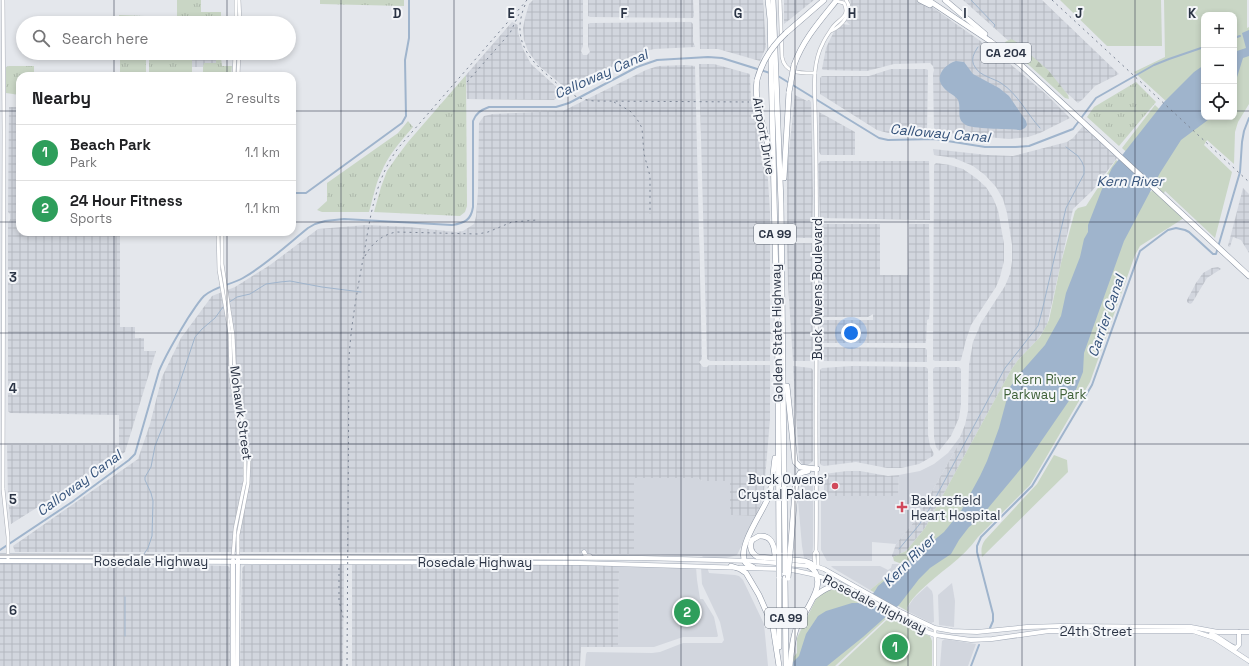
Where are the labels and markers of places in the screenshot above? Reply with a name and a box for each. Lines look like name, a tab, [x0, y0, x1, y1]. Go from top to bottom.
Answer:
place label: Buck Owens' Crystal Palace	[738, 471, 827, 503]
marker: Buck Owens' Crystal Palace	[830, 481, 840, 491]
place label: Bakersfield Heart Hospital	[911, 492, 1001, 524]
marker: Bakersfield Heart Hospital	[896, 501, 908, 513]
pin: 2	[674, 597, 700, 627]
pin: 1	[882, 632, 908, 662]

